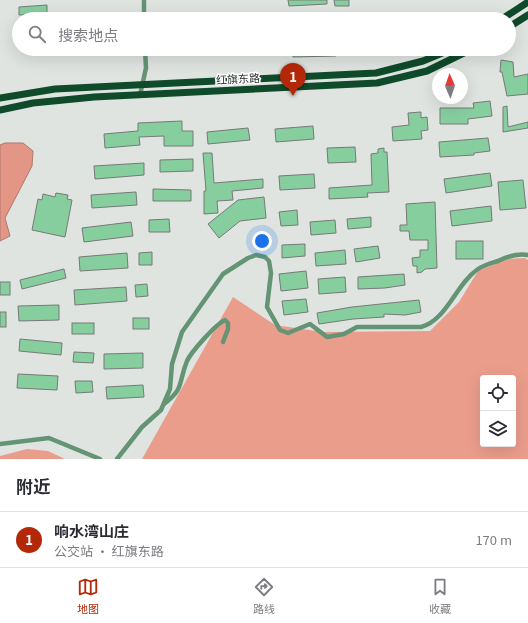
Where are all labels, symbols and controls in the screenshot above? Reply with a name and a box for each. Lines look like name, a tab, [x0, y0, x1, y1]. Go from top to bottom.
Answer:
search box	[12, 12, 516, 56]
icon: search	[26, 23, 48, 45]
text: 搜索地点	[58, 24, 118, 45]
pin: 1	[280, 63, 306, 96]
north arrow	[432, 68, 468, 104]
street label: 红旗东路	[216, 69, 260, 87]
your location	[252, 231, 272, 251]
map controls	[480, 375, 516, 447]
button: locate	[480, 375, 516, 411]
button: layers	[480, 411, 516, 447]
text: 附近	[16, 473, 50, 498]
text: 响水湾山庄	[54, 520, 129, 541]
text: 1	[25, 530, 33, 549]
text: 170 m	[475, 530, 512, 549]
text: 公交站 · 红旗东路	[54, 541, 164, 560]
tab: 地图	[77, 576, 99, 616]
tab: 路线	[253, 576, 275, 616]
tab: 收藏	[429, 576, 451, 616]

